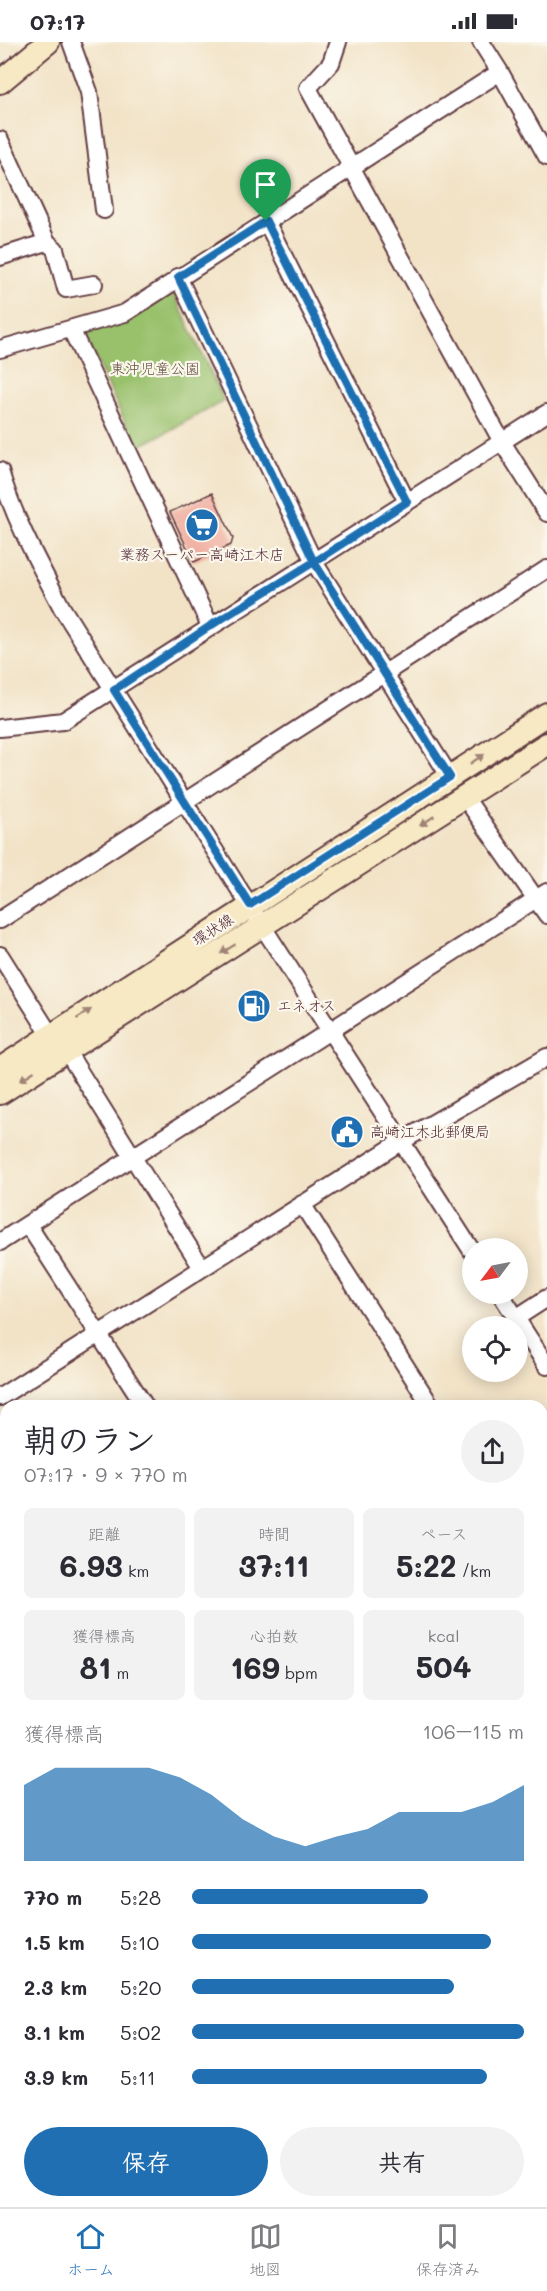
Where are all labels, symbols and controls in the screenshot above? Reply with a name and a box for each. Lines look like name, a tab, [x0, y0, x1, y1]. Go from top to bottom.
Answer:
text: 07:17	[30, 7, 85, 36]
pin	[240, 159, 291, 221]
icon: arrive	[249, 168, 282, 201]
park label: 東沖児童公園	[110, 358, 200, 378]
supermarket icon: 業務スーパー高崎江木店	[184, 507, 220, 543]
place label: 業務スーパー高崎江木店	[120, 544, 284, 564]
one-way arrow	[468, 754, 485, 765]
one-way arrow	[419, 815, 435, 826]
street label: 環状線	[188, 909, 237, 950]
one-way arrow	[220, 943, 236, 955]
fuel station icon: エネオス	[236, 988, 272, 1024]
place label: エネオス	[277, 995, 336, 1015]
one-way arrow	[76, 1009, 92, 1020]
one-way arrow	[19, 1070, 35, 1081]
public building icon: 高崎江木北郵便局	[329, 1114, 365, 1150]
place label: 高崎江木北郵便局	[370, 1121, 490, 1141]
north arrow	[462, 1238, 528, 1304]
map controls	[462, 1238, 528, 1382]
button: locate	[462, 1316, 528, 1382]
text: 朝のラン	[24, 1417, 156, 1460]
button: share	[461, 1420, 524, 1483]
text: 07:17 · 9 × 770 m	[24, 1461, 188, 1487]
text: 距離	[88, 1523, 120, 1544]
text: 時間	[258, 1523, 290, 1544]
text: ペース	[420, 1523, 467, 1544]
text: 6.93	[59, 1545, 123, 1585]
text: 37:11	[239, 1545, 309, 1585]
text: 5:22	[396, 1545, 457, 1585]
text: km	[123, 1560, 149, 1581]
text: /km	[457, 1560, 491, 1581]
text: 獲得標高	[72, 1625, 136, 1646]
text: 心拍数	[250, 1625, 298, 1646]
text: kcal	[428, 1625, 460, 1646]
text: 504	[416, 1646, 472, 1686]
text: 81	[79, 1647, 111, 1687]
text: 169	[230, 1647, 280, 1687]
text: m	[111, 1662, 129, 1683]
text: bpm	[280, 1662, 318, 1683]
text: 106–115 m	[422, 1718, 524, 1744]
text: 獲得標高	[24, 1720, 104, 1746]
text: 770 m	[24, 1884, 82, 1910]
text: 5:28	[120, 1884, 161, 1910]
text: 1.5 km	[24, 1929, 85, 1955]
text: 5:10	[120, 1929, 159, 1955]
text: 2.3 km	[24, 1974, 87, 2000]
text: 5:20	[120, 1974, 161, 2000]
text: 3.1 km	[24, 2019, 85, 2045]
text: 5:02	[120, 2019, 161, 2045]
text: 3.9 km	[24, 2064, 88, 2090]
text: 5:11	[120, 2064, 156, 2090]
button: 保存	[24, 2127, 268, 2196]
button: 共有	[280, 2127, 524, 2196]
tab: ホーム	[67, 2220, 114, 2280]
tab: 地図	[249, 2220, 282, 2280]
tab: 保存済み	[416, 2220, 480, 2280]

